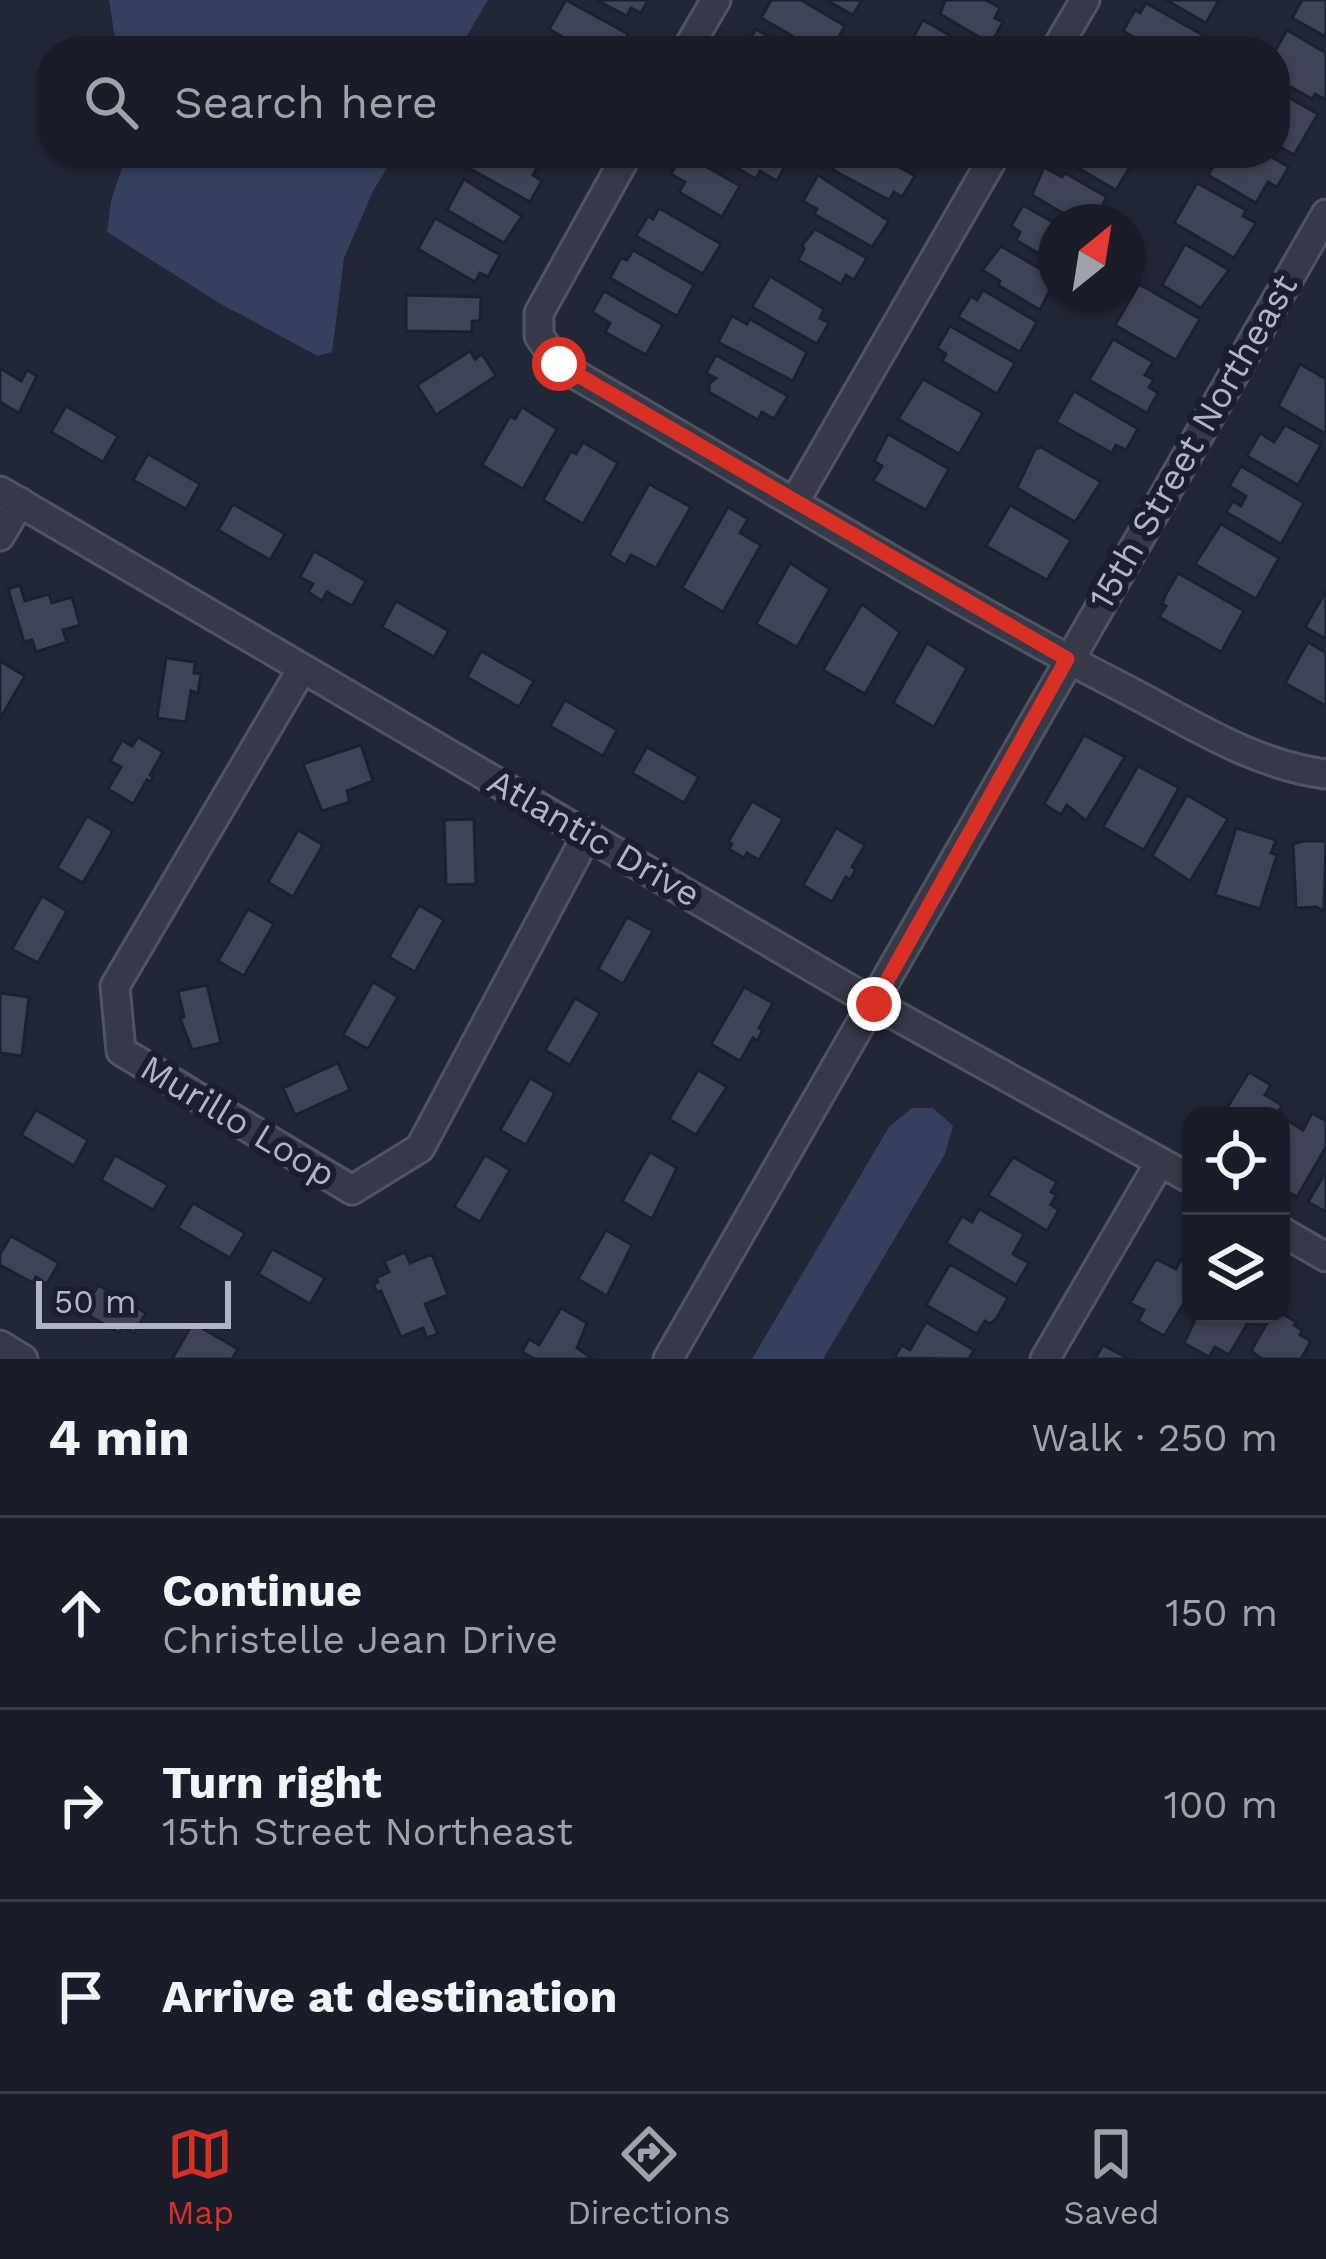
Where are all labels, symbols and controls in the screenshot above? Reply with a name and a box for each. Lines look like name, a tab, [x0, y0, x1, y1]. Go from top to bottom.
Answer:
search box	[36, 36, 1290, 168]
icon: search	[78, 69, 144, 135]
text: Search here	[174, 76, 438, 129]
north arrow	[1038, 204, 1146, 312]
street label: 15th Street Northeast	[1080, 267, 1306, 617]
route start	[532, 337, 586, 391]
street label: Atlantic Drive	[481, 760, 707, 916]
route end	[847, 977, 901, 1031]
street label: Murillo Loop	[133, 1046, 343, 1196]
map controls	[1182, 1107, 1290, 1323]
button: locate	[1182, 1107, 1290, 1215]
button: layers	[1182, 1215, 1290, 1323]
scale bar	[36, 1275, 231, 1328]
text: 50 m	[54, 1282, 136, 1321]
text: 4 min	[48, 1408, 190, 1467]
text: Walk · 250 m	[1031, 1415, 1278, 1460]
text: Continue	[162, 1564, 362, 1617]
icon: ahead	[48, 1580, 114, 1646]
text: 150 m	[1165, 1590, 1278, 1635]
text: Christelle Jean Drive	[162, 1617, 558, 1662]
text: Turn right	[162, 1756, 382, 1809]
icon: right	[48, 1772, 114, 1838]
text: 100 m	[1164, 1782, 1278, 1827]
text: 15th Street Northeast	[162, 1809, 573, 1854]
icon: arrive	[48, 1964, 114, 2030]
text: Arrive at destination	[162, 1970, 617, 2023]
tab: Map	[167, 2121, 234, 2232]
tab: Directions	[567, 2121, 730, 2232]
tab: Saved	[1064, 2121, 1159, 2232]

